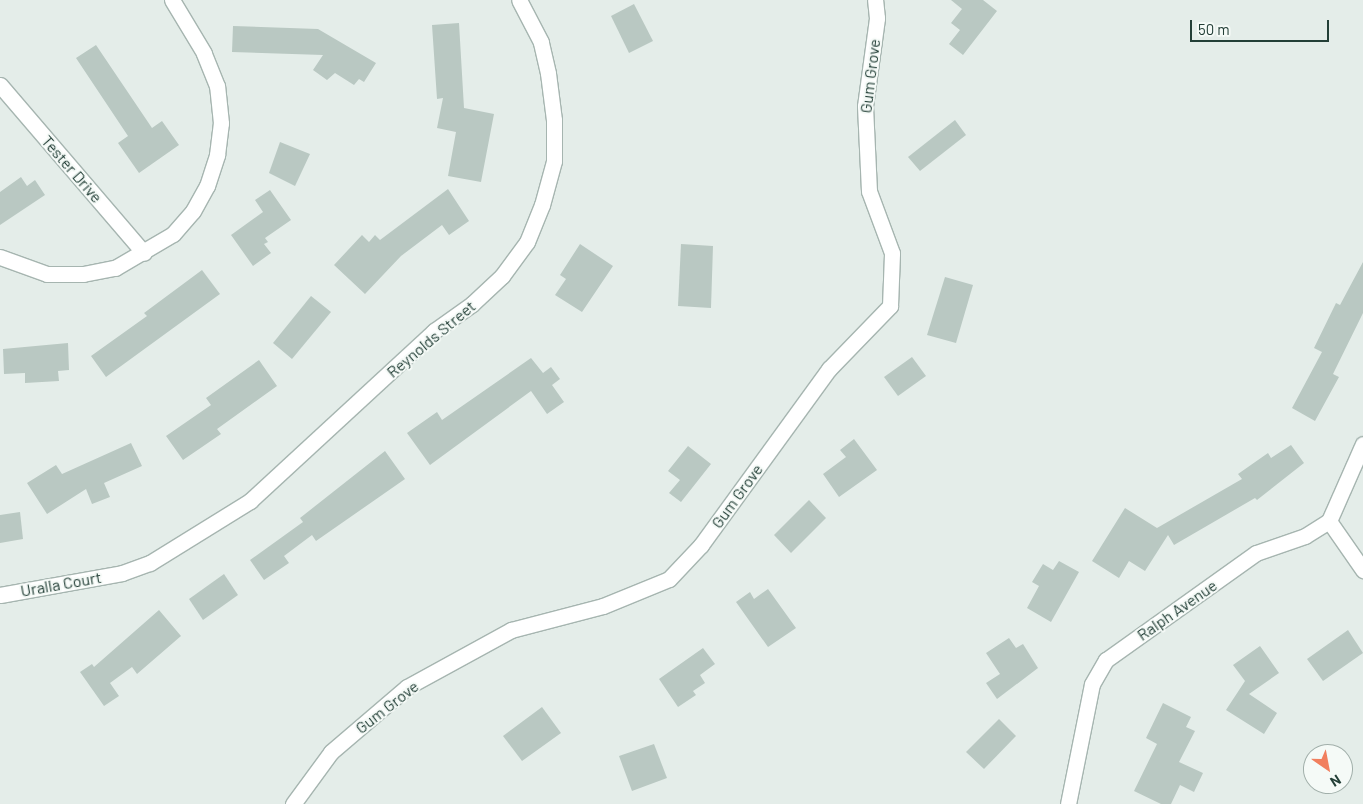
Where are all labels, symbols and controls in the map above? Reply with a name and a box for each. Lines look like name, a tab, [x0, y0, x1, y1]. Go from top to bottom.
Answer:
scale bar	[1193, 10, 1332, 42]
text: 50 m	[1198, 20, 1230, 38]
street label: Gum Grove	[856, 38, 884, 114]
street label: Tester Drive	[38, 131, 106, 207]
street label: Reynolds Street	[383, 296, 479, 382]
street label: Gum Grove	[707, 460, 767, 532]
street label: Uralla Court	[19, 567, 103, 601]
street label: Ralph Avenue	[1133, 575, 1221, 645]
street label: Gum Grove	[352, 676, 422, 738]
north arrow	[1303, 744, 1353, 794]
text: N	[1327, 771, 1344, 791]

